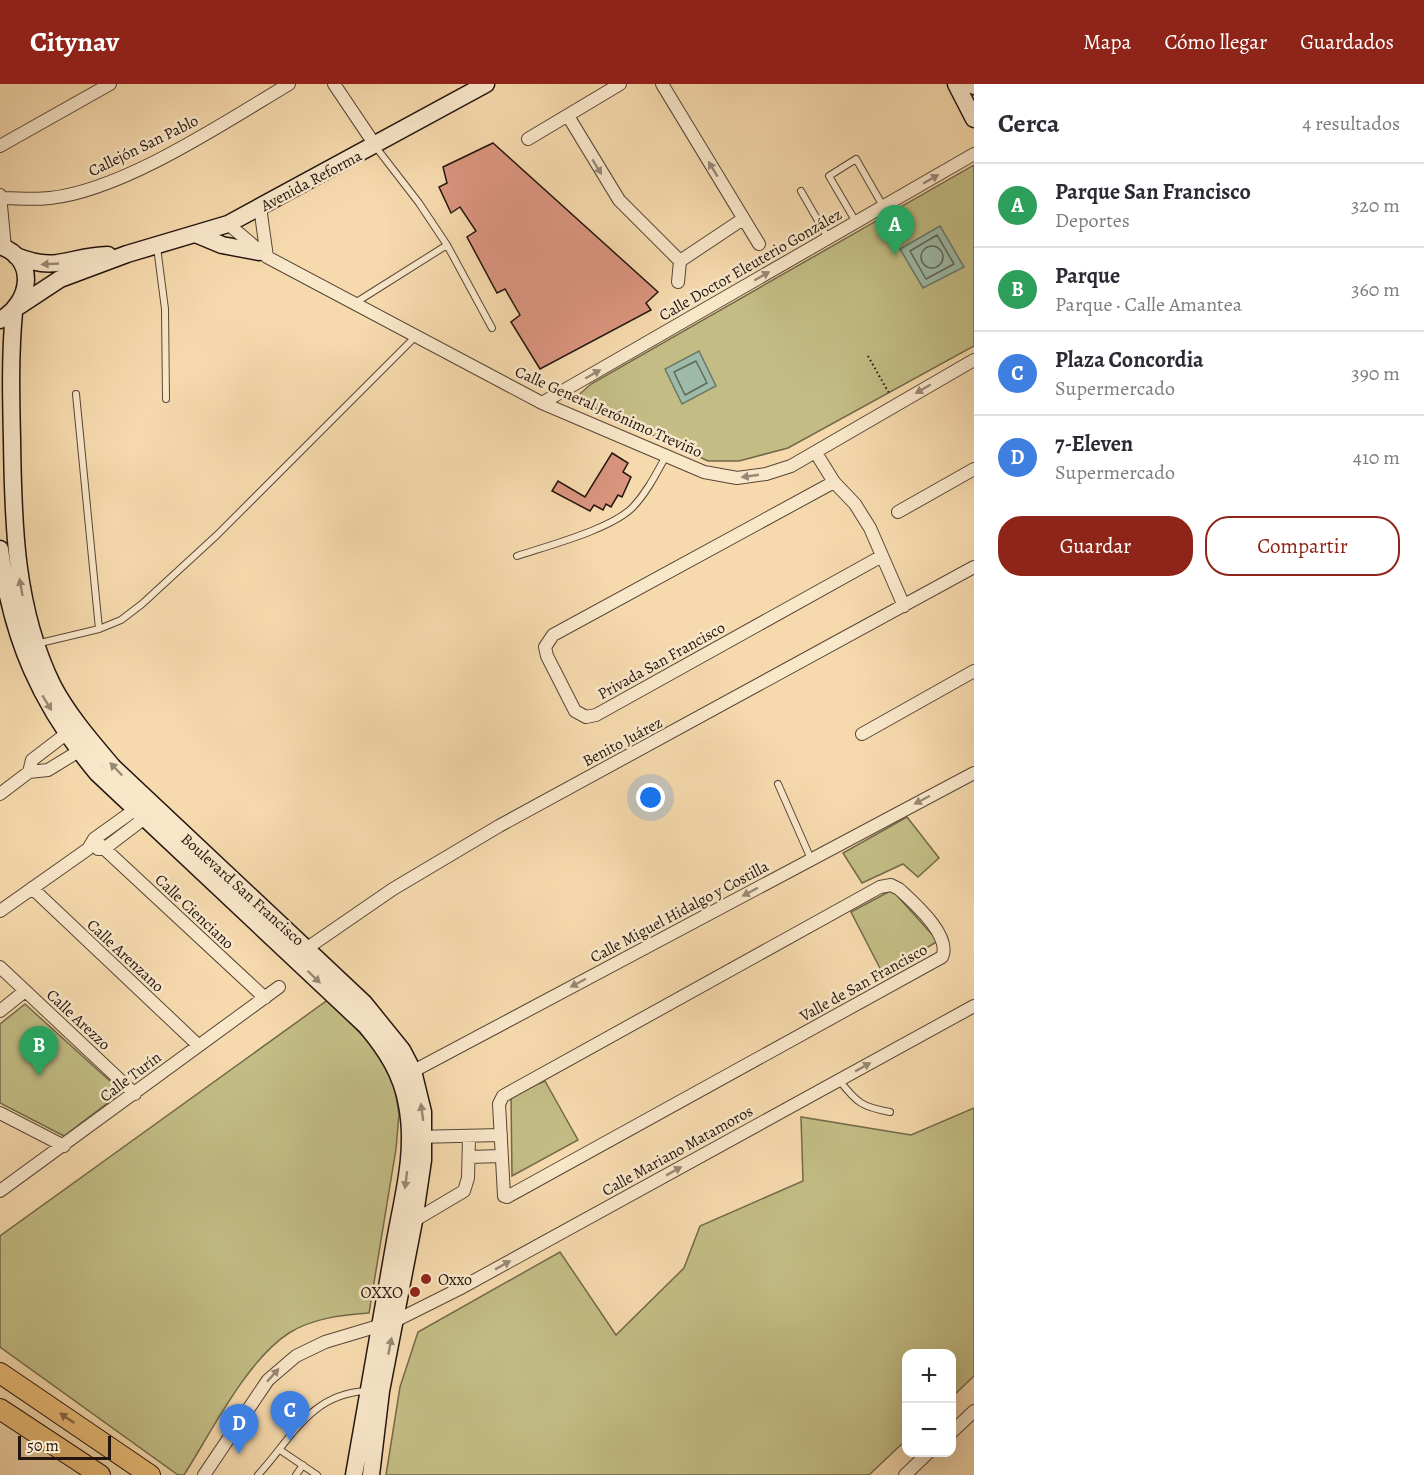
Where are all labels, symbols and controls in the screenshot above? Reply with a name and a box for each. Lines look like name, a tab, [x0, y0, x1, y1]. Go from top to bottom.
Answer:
text: Citynav	[30, 23, 119, 61]
text: Mapa	[1083, 28, 1131, 56]
text: Cómo llegar	[1164, 28, 1267, 56]
text: Guardados	[1300, 28, 1394, 56]
text: Cerca	[998, 106, 1060, 141]
street label: Callejón San Pablo	[85, 110, 202, 182]
text: 4 resultados	[1302, 110, 1400, 137]
street label: Avenida Reforma	[256, 145, 367, 217]
one-way arrow	[592, 159, 603, 175]
one-way arrow	[708, 160, 718, 177]
one-way arrow	[922, 174, 939, 184]
text: Parque San Francisco	[1055, 177, 1251, 207]
text: A	[1011, 192, 1024, 219]
text: 320 m	[1351, 192, 1400, 219]
street label: Calle Doctor Eleuterio González	[655, 203, 846, 326]
pin: A	[876, 206, 914, 255]
text: Deportes	[1055, 207, 1130, 234]
one-way arrow	[41, 259, 60, 269]
text: Parque	[1055, 261, 1120, 291]
one-way arrow	[753, 271, 770, 281]
text: B	[1011, 276, 1024, 303]
text: 360 m	[1351, 276, 1400, 303]
text: Parque · Calle Amantea	[1055, 291, 1242, 318]
text: Plaza Concordia	[1055, 345, 1204, 375]
text: C	[1011, 360, 1024, 387]
text: 390 m	[1351, 360, 1400, 387]
street label: Calle General Jerónimo Treviño	[511, 361, 706, 463]
one-way arrow	[584, 369, 601, 379]
text: Supermercado	[1055, 375, 1175, 402]
one-way arrow	[915, 384, 931, 395]
text: 7-Eleven	[1055, 429, 1133, 459]
text: D	[1011, 444, 1024, 471]
text: 410 m	[1353, 444, 1400, 471]
text: Supermercado	[1055, 459, 1175, 486]
one-way arrow	[741, 472, 760, 481]
button: Guardar	[998, 516, 1193, 576]
button: Compartir	[1205, 516, 1400, 576]
one-way arrow	[16, 578, 25, 597]
street label: Privada San Francisco	[594, 617, 729, 705]
one-way arrow	[42, 695, 53, 711]
street label: Benito Juárez	[579, 712, 666, 772]
one-way arrow	[109, 763, 123, 777]
your location	[636, 783, 665, 812]
one-way arrow	[913, 795, 930, 805]
street label: Boulevard San Francisco	[176, 828, 309, 951]
street label: Calle Miguel Hidalgo y Costilla	[586, 855, 773, 968]
street label: Calle Cienciano	[150, 869, 239, 954]
one-way arrow	[741, 887, 758, 897]
street label: Calle Arenzano	[82, 914, 169, 997]
street label: Valle de San Francisco	[795, 939, 931, 1028]
one-way arrow	[307, 970, 322, 984]
one-way arrow	[569, 978, 587, 988]
street label: Calle Arezzo	[41, 984, 115, 1055]
pin: B	[20, 1026, 58, 1076]
street label: Calle Turín	[95, 1046, 166, 1107]
one-way arrow	[855, 1062, 872, 1072]
street label: Calle Mariano Matamoros	[598, 1100, 757, 1202]
one-way arrow	[418, 1103, 427, 1122]
one-way arrow	[665, 1166, 682, 1176]
one-way arrow	[402, 1170, 411, 1189]
one-way arrow	[494, 1260, 511, 1270]
place label: Oxxo	[438, 1269, 472, 1291]
marker: Oxxo	[419, 1272, 433, 1286]
place label: OXXO	[360, 1282, 403, 1304]
marker: OXXO	[408, 1285, 422, 1299]
one-way arrow	[386, 1336, 395, 1355]
map controls	[902, 1349, 956, 1457]
button: +	[902, 1349, 956, 1403]
one-way arrow	[266, 1368, 280, 1383]
pin: C	[270, 1392, 310, 1441]
button: −	[902, 1403, 956, 1457]
pin: D	[220, 1404, 258, 1454]
one-way arrow	[59, 1413, 75, 1424]
scale bar	[18, 1433, 111, 1460]
text: 50 m	[27, 1435, 59, 1457]

